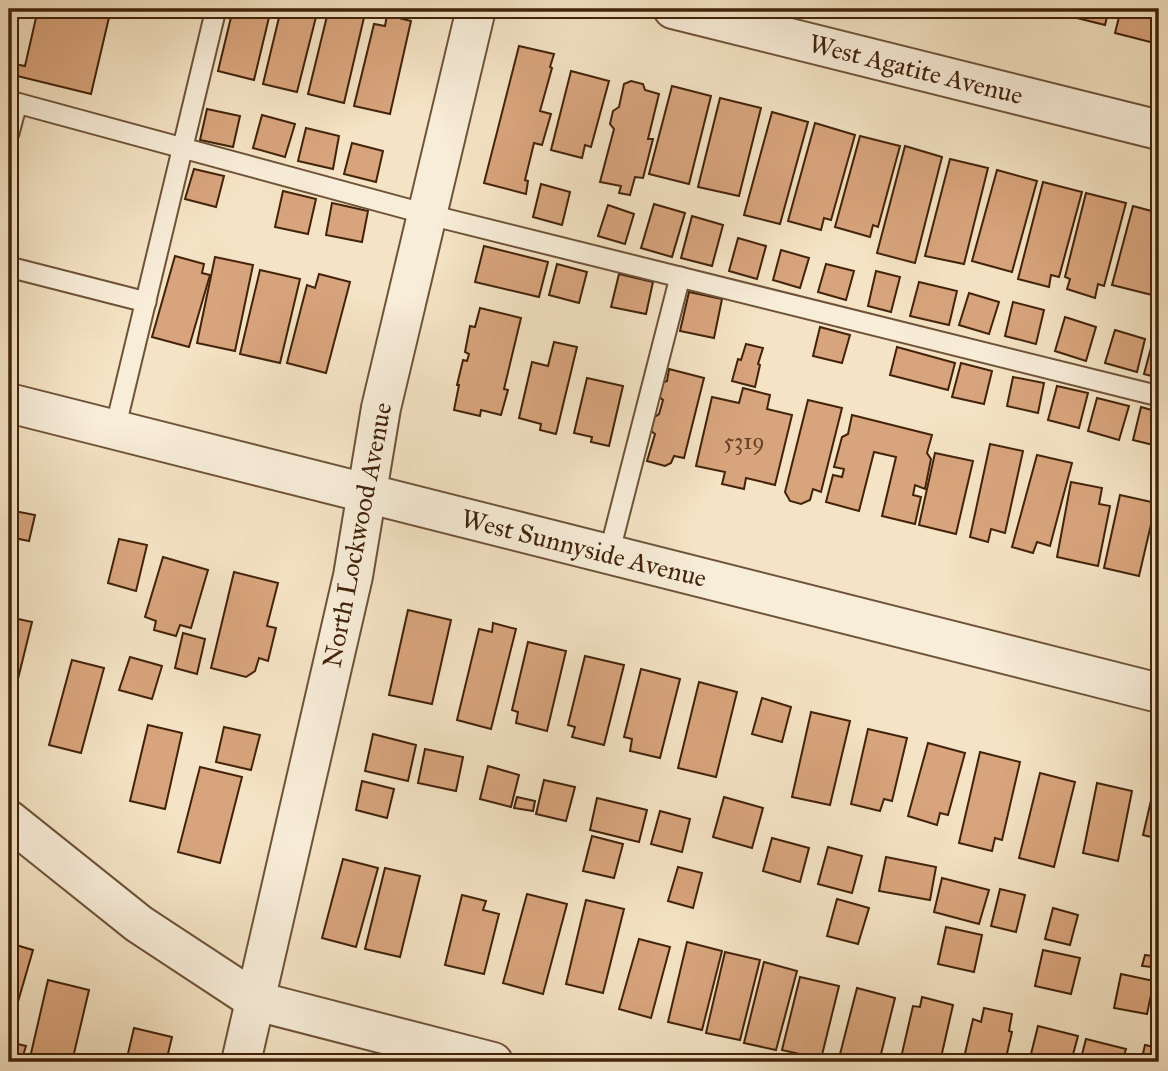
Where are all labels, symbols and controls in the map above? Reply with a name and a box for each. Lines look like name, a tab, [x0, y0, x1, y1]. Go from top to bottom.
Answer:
street label: West Agatite Avenue	[806, 27, 1026, 111]
street label: North Lockwood Avenue	[316, 399, 398, 670]
house number: 5319	[723, 427, 765, 455]
street label: West Sunnyside Avenue	[458, 502, 710, 594]

